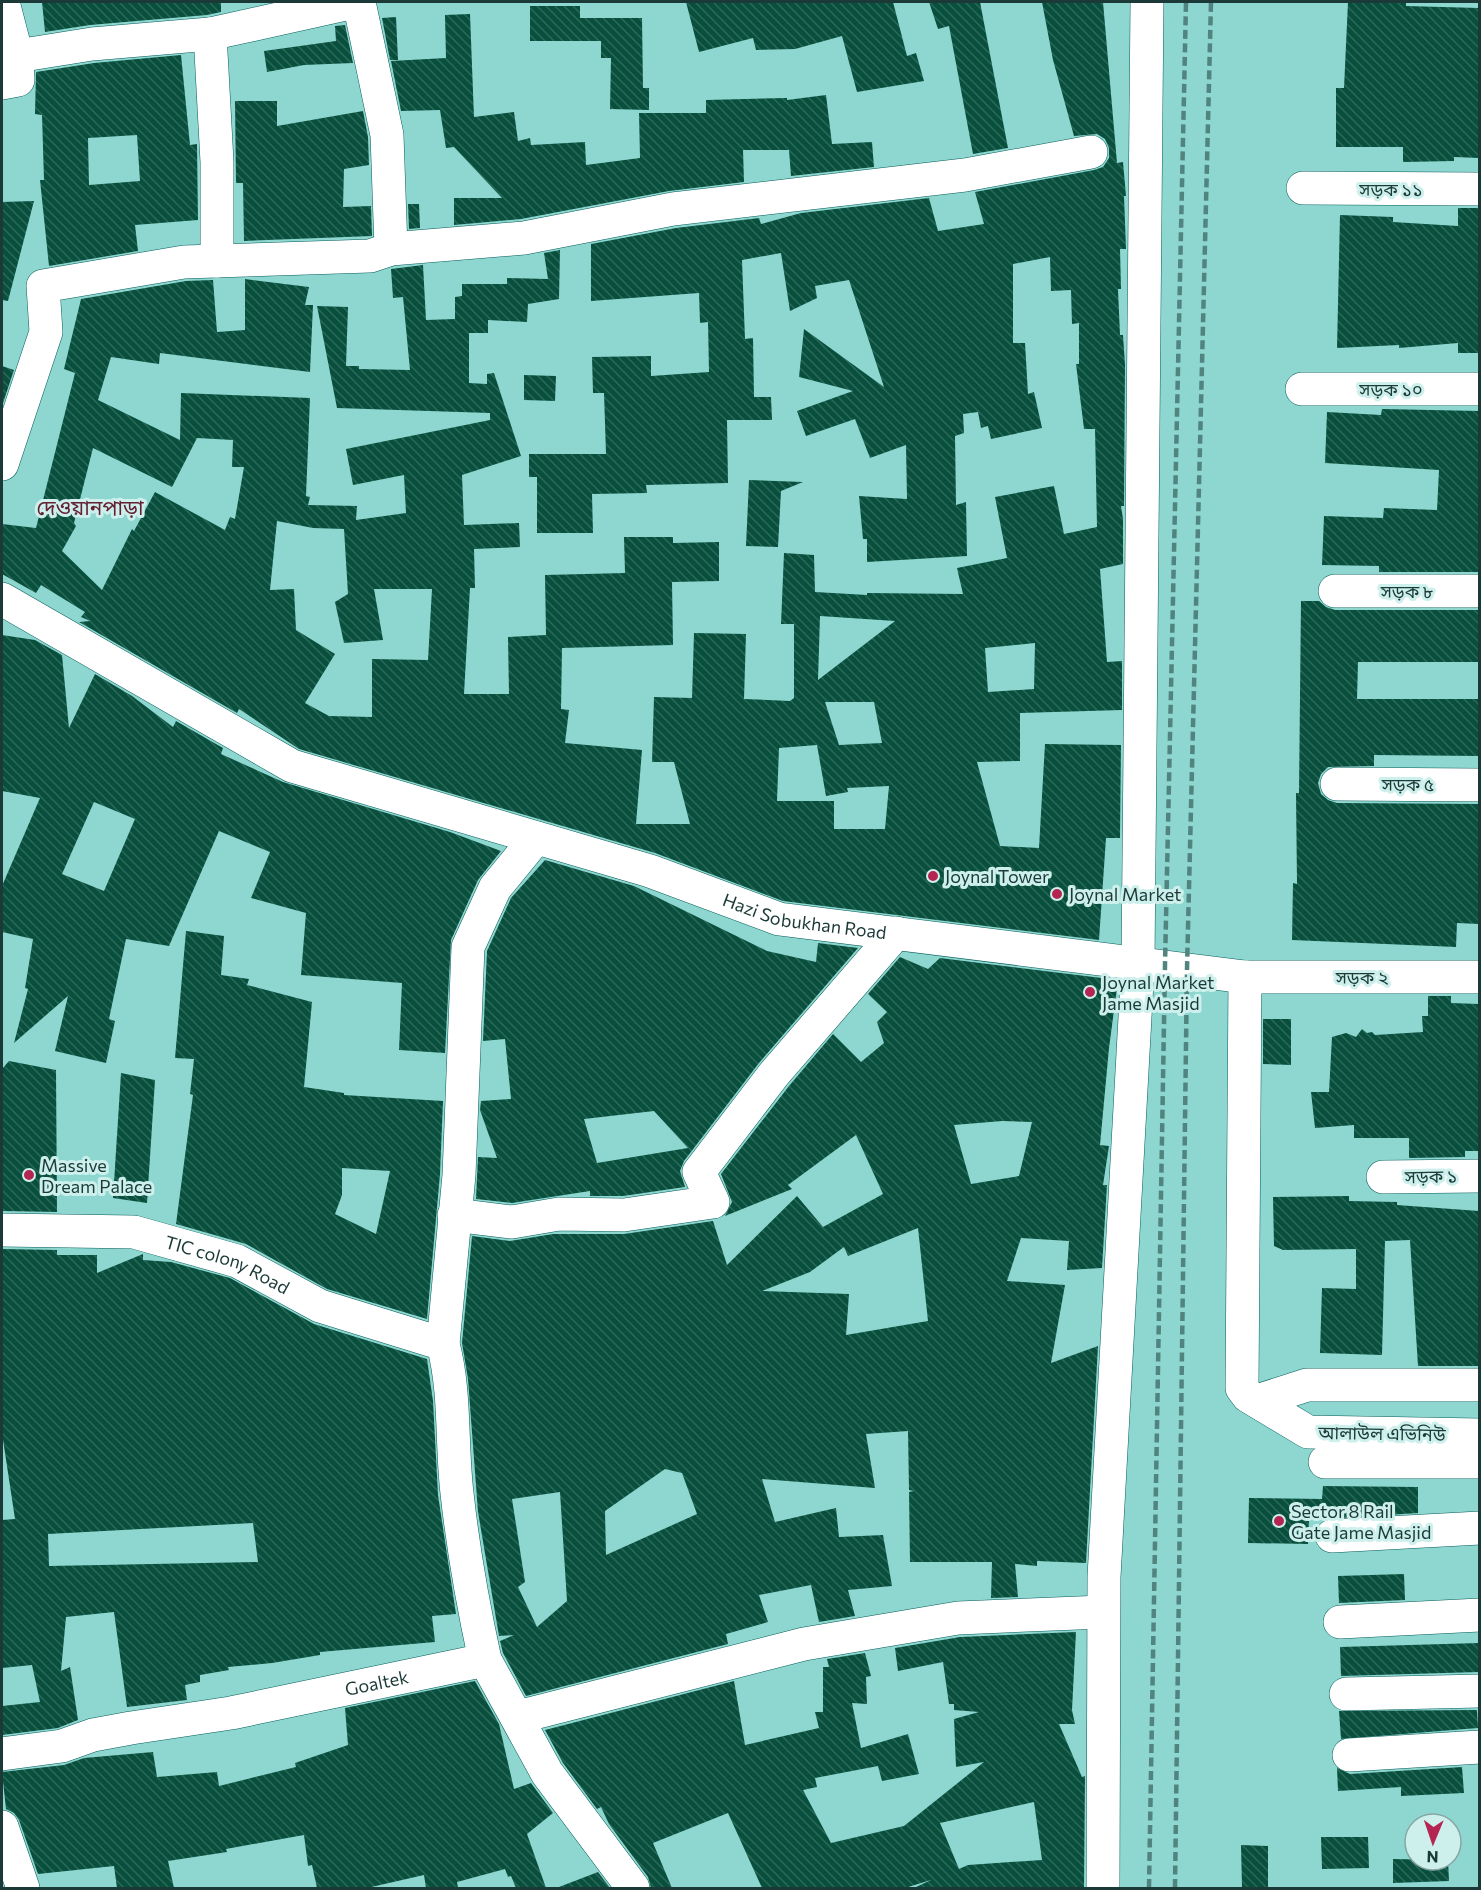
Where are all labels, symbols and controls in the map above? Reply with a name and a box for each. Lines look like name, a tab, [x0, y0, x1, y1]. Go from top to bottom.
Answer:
street label: সড়ক ১১	[1358, 178, 1423, 200]
street label: সড়ক ১০	[1358, 378, 1423, 400]
district label: দেওয়ানপাড়া	[36, 494, 144, 519]
street label: সড়ক ৮	[1380, 580, 1434, 602]
street label: সড়ক ৫	[1381, 773, 1434, 795]
place label: Joynal Tower	[945, 865, 1049, 887]
marker: Joynal Tower	[926, 869, 940, 883]
place label: Joynal Market	[1069, 883, 1182, 905]
marker: Joynal Market	[1050, 887, 1064, 901]
street label: Hazi Sobukhan Road	[720, 888, 888, 943]
street label: সড়ক ২	[1335, 966, 1389, 988]
place label: Joynal Market Jame Masjid	[1102, 971, 1215, 1014]
marker: Joynal Market Jame Masjid	[1083, 985, 1097, 999]
place label: Massive Dream Palace	[41, 1154, 152, 1197]
street label: সড়ক ১	[1403, 1165, 1458, 1187]
marker: Massive Dream Palace	[22, 1168, 36, 1182]
street label: TIC colony Road	[163, 1230, 293, 1298]
street label: আলাউল এভিনিউ	[1317, 1421, 1446, 1445]
place label: Sector 8 Rail Gate Jame Masjid	[1291, 1500, 1431, 1543]
marker: Sector 8 Rail Gate Jame Masjid	[1272, 1514, 1286, 1528]
street label: Goaltek	[343, 1665, 411, 1700]
north arrow	[1403, 1812, 1463, 1872]
text: N	[1426, 1848, 1439, 1867]

